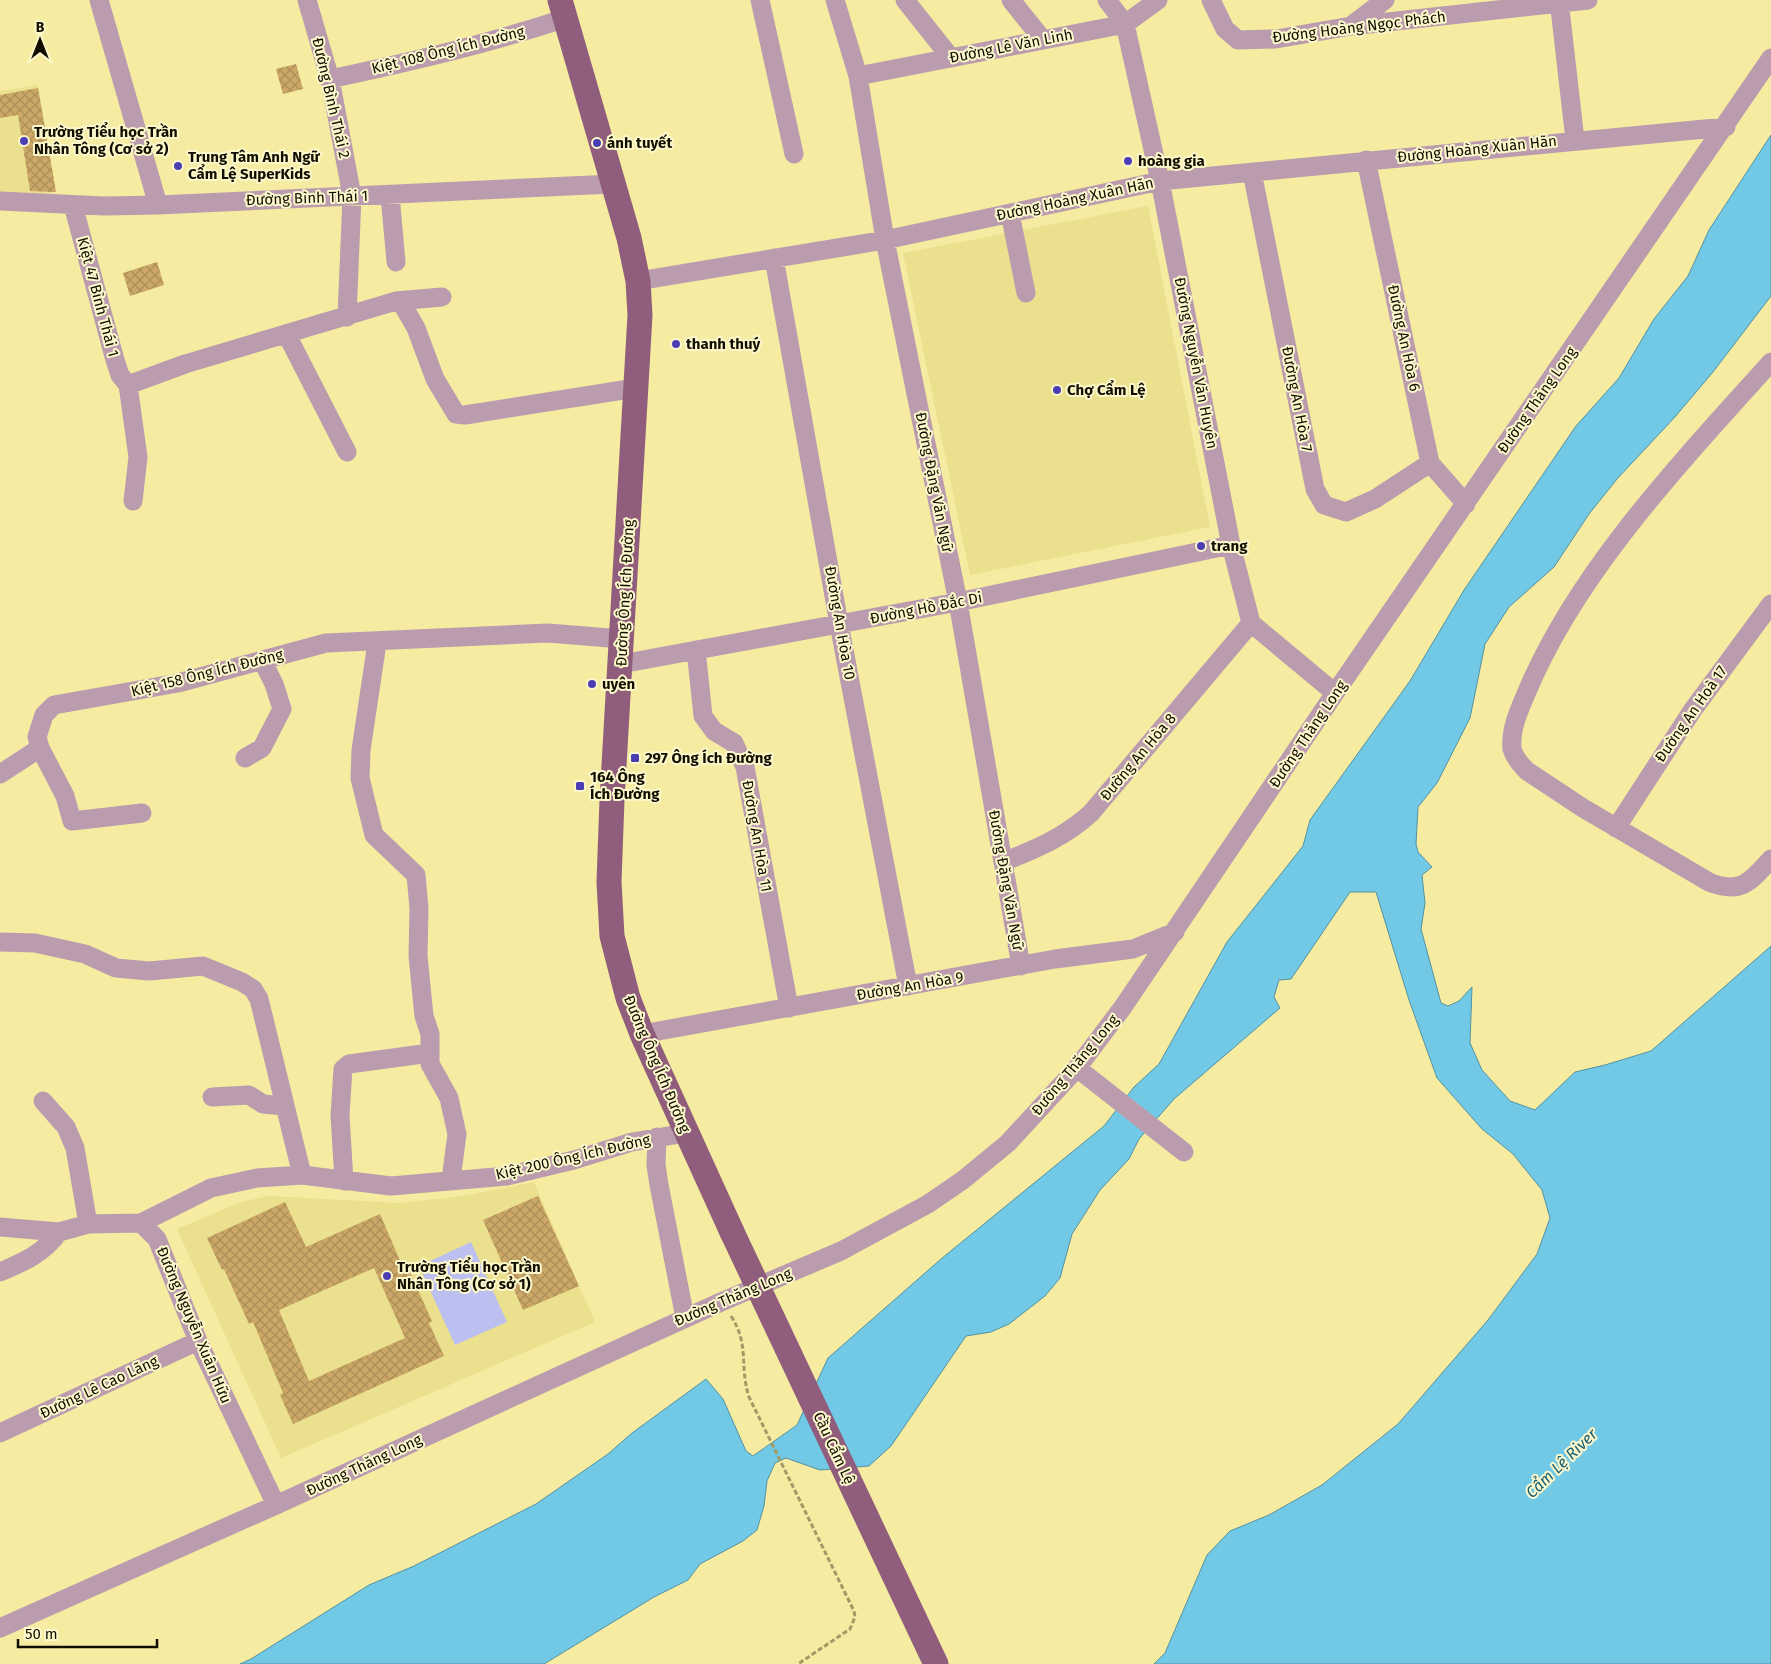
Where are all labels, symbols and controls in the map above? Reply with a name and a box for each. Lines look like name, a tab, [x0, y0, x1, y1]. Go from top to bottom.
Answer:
street label: Đường Hoàng Ngọc Phách	[1271, 7, 1447, 47]
north arrow	[15, 15, 65, 65]
text: B	[36, 19, 45, 36]
street label: Kiệt 108 Ông Ích Đường	[370, 22, 527, 78]
street label: Đường Lê Văn Linh	[948, 25, 1074, 67]
street label: Đường Bình Thái 2	[308, 36, 354, 160]
place label: Trường Tiểu học Trần Nhân Tông (Cơ sở 2)	[34, 122, 178, 158]
street label: Đường Hoàng Xuân Hãn	[1396, 132, 1558, 166]
place label: ánh tuyết	[607, 133, 672, 152]
marker: Trường Tiểu học Trần Nhân Tông (Cơ sở 2)	[18, 135, 30, 147]
marker: ánh tuyết	[591, 137, 603, 149]
place label: Trung Tâm Anh Ngữ Cẩm Lệ SuperKids	[188, 148, 320, 183]
place label: hoàng gia	[1138, 152, 1205, 170]
marker: hoàng gia	[1122, 155, 1134, 167]
marker: Trung Tâm Anh Ngữ Cẩm Lệ SuperKids	[172, 160, 184, 172]
street label: Đường Hoàng Xuân Hãn	[995, 174, 1155, 224]
street label: Đường Bình Thái 1	[246, 187, 368, 209]
street label: Kiệt 47 Bình Thái 1	[73, 235, 123, 359]
street label: Đường Nguyễn Văn Huyên	[1170, 275, 1222, 451]
street label: Đường An Hòa 6	[1384, 283, 1424, 393]
place label: thanh thuý	[686, 335, 761, 353]
marker: thanh thuý	[670, 338, 682, 350]
street label: Đường Thăng Long	[1494, 343, 1581, 457]
street label: Đường An Hòa 7	[1278, 345, 1316, 454]
place label: Chợ Cẩm Lệ	[1067, 380, 1146, 399]
marker: Chợ Cẩm Lệ	[1051, 384, 1063, 396]
street label: Đường Đặng Văn Ngữ	[912, 411, 957, 554]
street label: Đường Ông Ích Đường	[612, 519, 638, 667]
place label: trang	[1211, 537, 1248, 555]
marker: trang	[1195, 540, 1207, 552]
street label: Đường An Hòa 10	[821, 565, 859, 681]
street label: Đường Hồ Đắc Di	[868, 588, 984, 628]
street label: Kiệt 158 Ông Ích Đường	[129, 645, 285, 701]
street label: Đường An Hoà 17	[1651, 662, 1731, 766]
place label: uyên	[602, 675, 635, 693]
street label: Đường Thăng Long	[1265, 677, 1351, 791]
marker: uyên	[586, 678, 598, 690]
street label: Đường An Hòa 8	[1096, 710, 1180, 804]
place label: 297 Ông Ích Đường	[645, 749, 772, 767]
marker: 297 Ông Ích Đường	[629, 752, 641, 764]
place label: 164 Ông Ích Đường	[590, 768, 660, 803]
street label: Đường An Hòa 11	[738, 779, 776, 893]
marker: 164 Ông Ích Đường	[574, 780, 586, 792]
street label: Đường Đặng Văn Ngữ	[985, 808, 1027, 952]
street label: Đường An Hòa 9	[855, 968, 965, 1004]
street label: Đường Ông Ích Đường	[620, 993, 694, 1136]
street label: Đường Thăng Long	[1028, 1011, 1122, 1119]
street label: Kiệt 200 Ông Ích Đường	[494, 1130, 652, 1184]
street label: Đường Nguyễn Xuân Hữu	[153, 1244, 235, 1406]
place label: Trường Tiểu học Trần Nhân Tông (Cơ sở 1)	[397, 1257, 541, 1293]
street label: Đường Thăng Long	[672, 1264, 795, 1330]
marker: Trường Tiểu học Trần Nhân Tông (Cơ sở 1)	[381, 1270, 393, 1282]
street label: Đường Lê Cao Lãng	[37, 1352, 161, 1422]
street label: Cầu Cẩm Lệ	[809, 1409, 859, 1487]
water label: Cẩm Lệ River	[1521, 1423, 1601, 1502]
street label: Đường Thăng Long	[303, 1430, 425, 1500]
scale bar	[18, 1616, 156, 1648]
text: 50 m	[25, 1625, 58, 1643]

